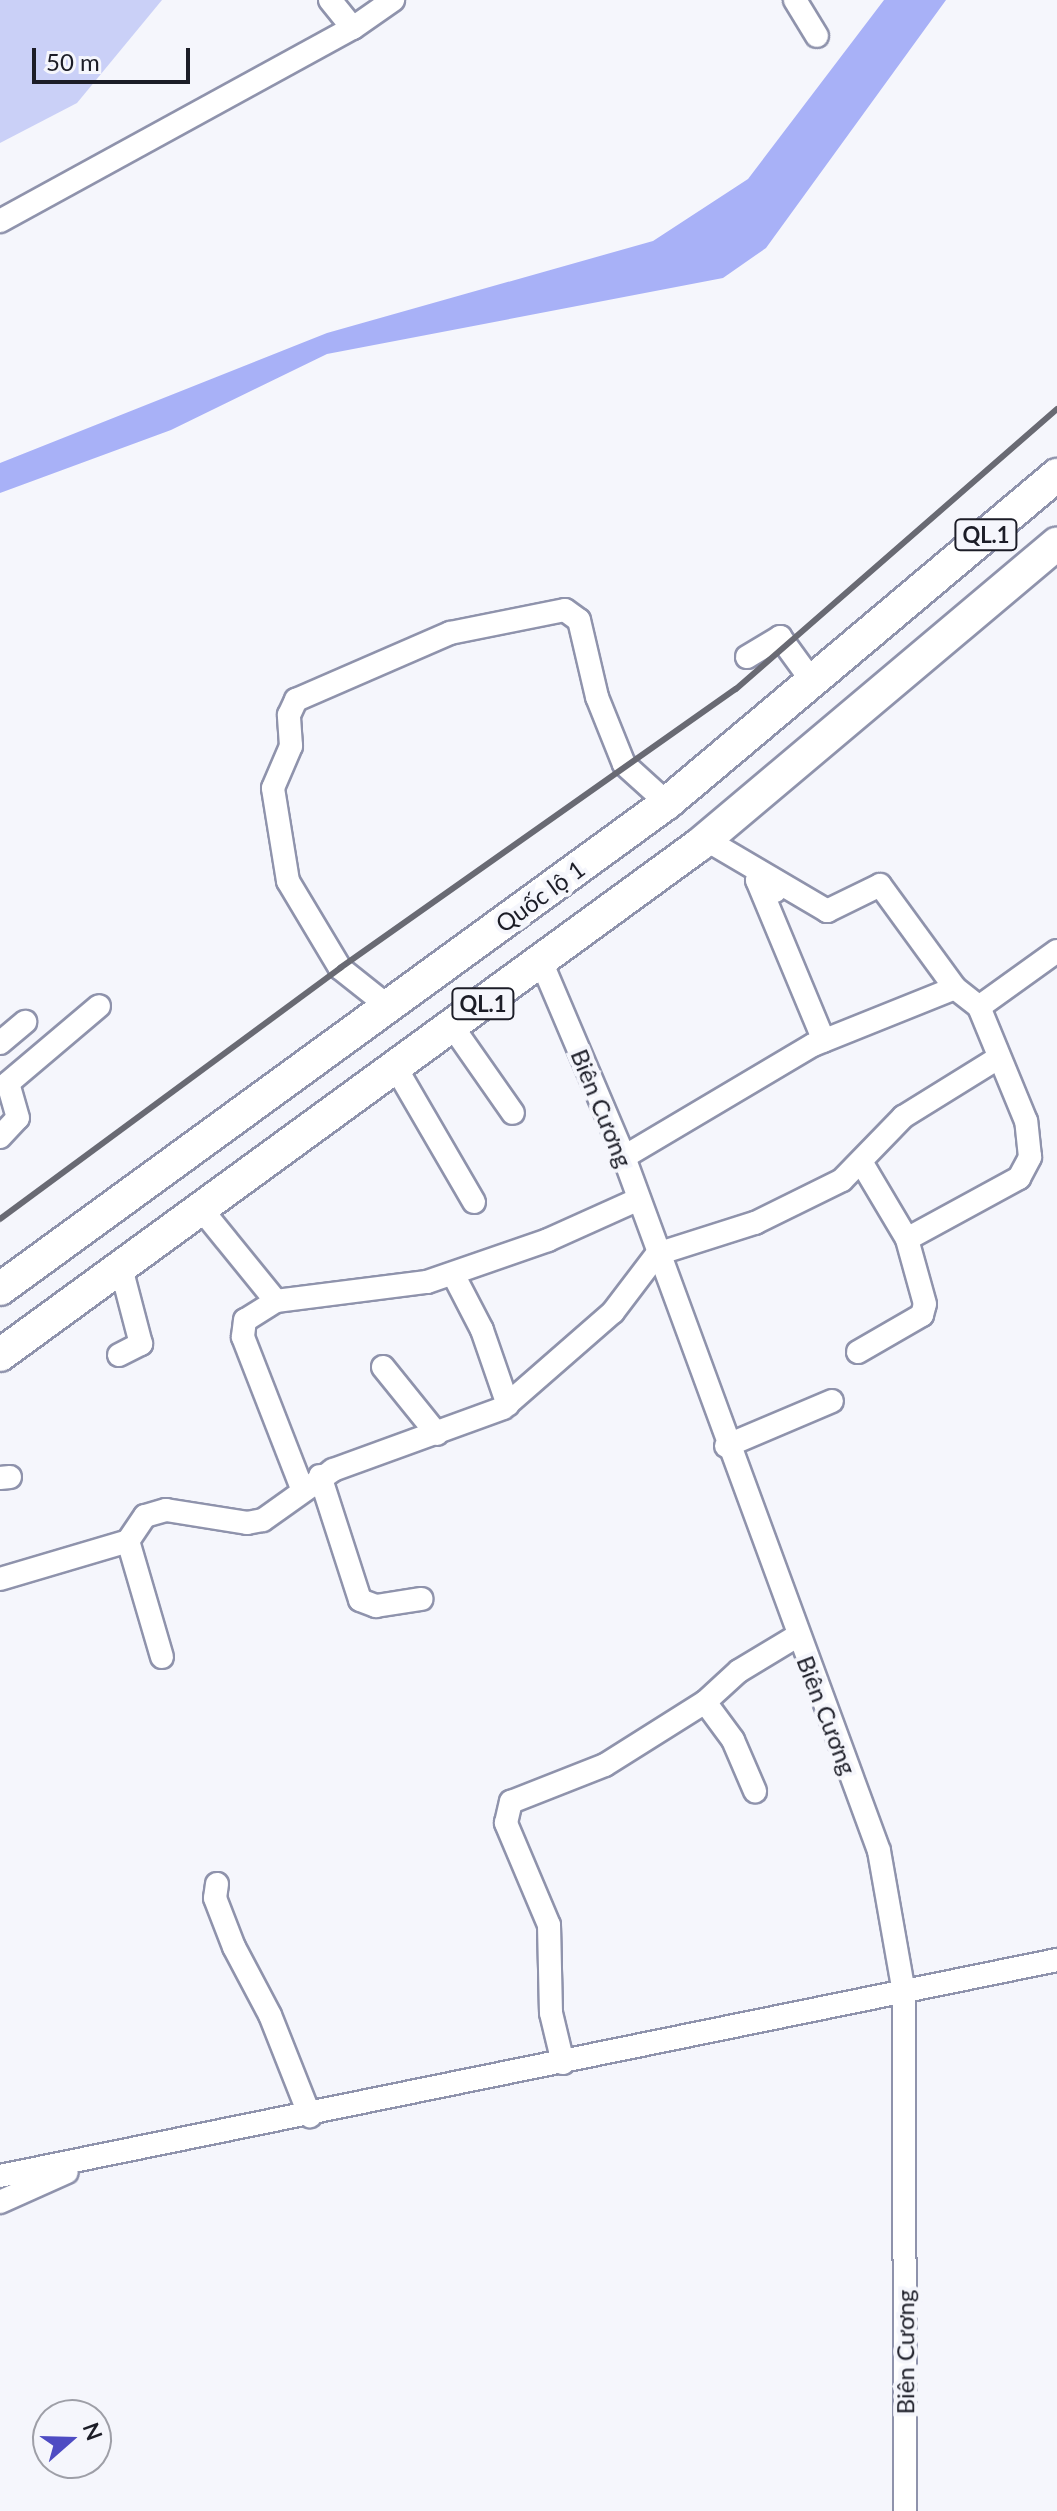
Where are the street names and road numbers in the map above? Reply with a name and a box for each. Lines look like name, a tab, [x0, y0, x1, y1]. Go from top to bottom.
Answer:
road number: QL.1	[954, 517, 1018, 553]
street label: Quốc lộ 1	[490, 854, 590, 938]
road number: QL.1	[451, 986, 515, 1022]
street label: Biên Cương	[565, 1045, 639, 1171]
street label: Biên Cương	[791, 1652, 863, 1778]
street label: Biên Cương	[891, 2290, 919, 2414]

